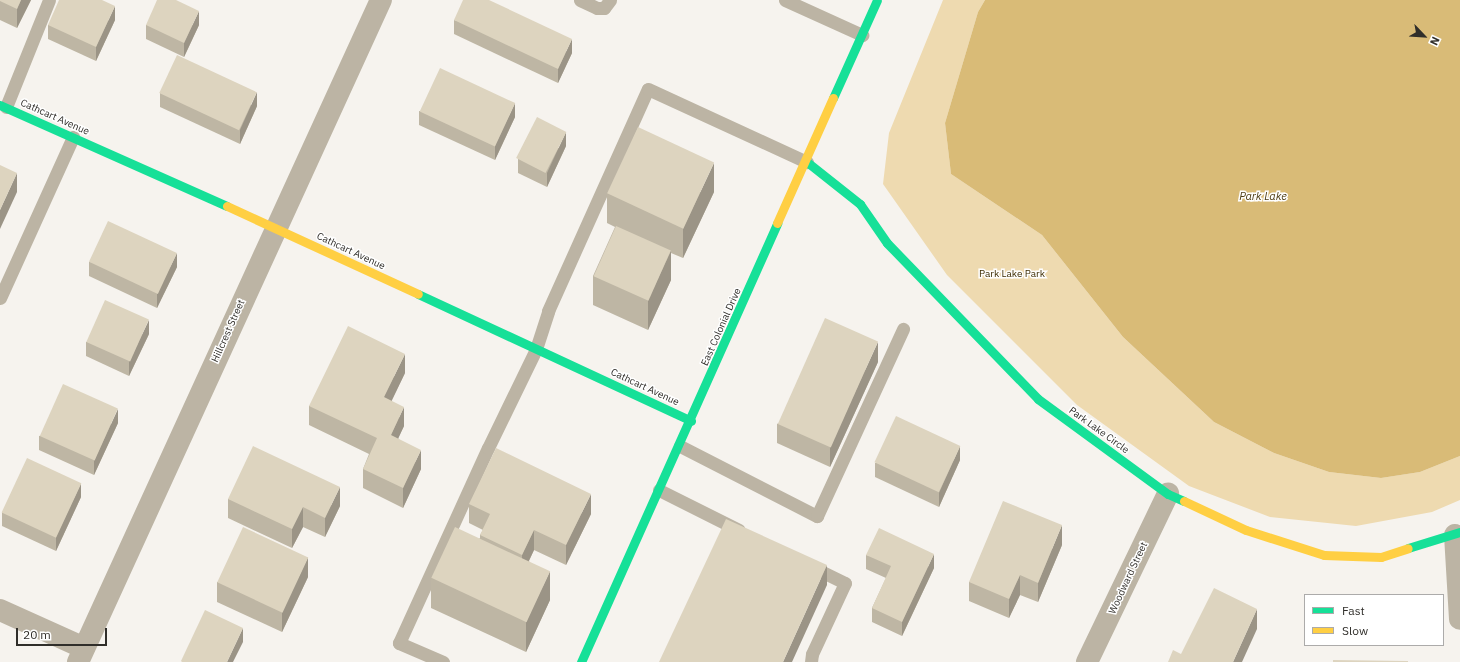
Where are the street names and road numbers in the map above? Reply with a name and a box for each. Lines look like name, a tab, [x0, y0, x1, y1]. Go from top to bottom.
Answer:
street label: Cathcart Avenue	[19, 96, 91, 138]
street label: Cathcart Avenue	[315, 230, 387, 272]
street label: East Colonial Drive	[698, 286, 744, 368]
street label: Hillcrest Street	[209, 298, 247, 364]
street label: Cathcart Avenue	[609, 366, 681, 408]
street label: Park Lake Circle	[1067, 404, 1131, 456]
street label: Woodward Street	[1106, 540, 1150, 616]

